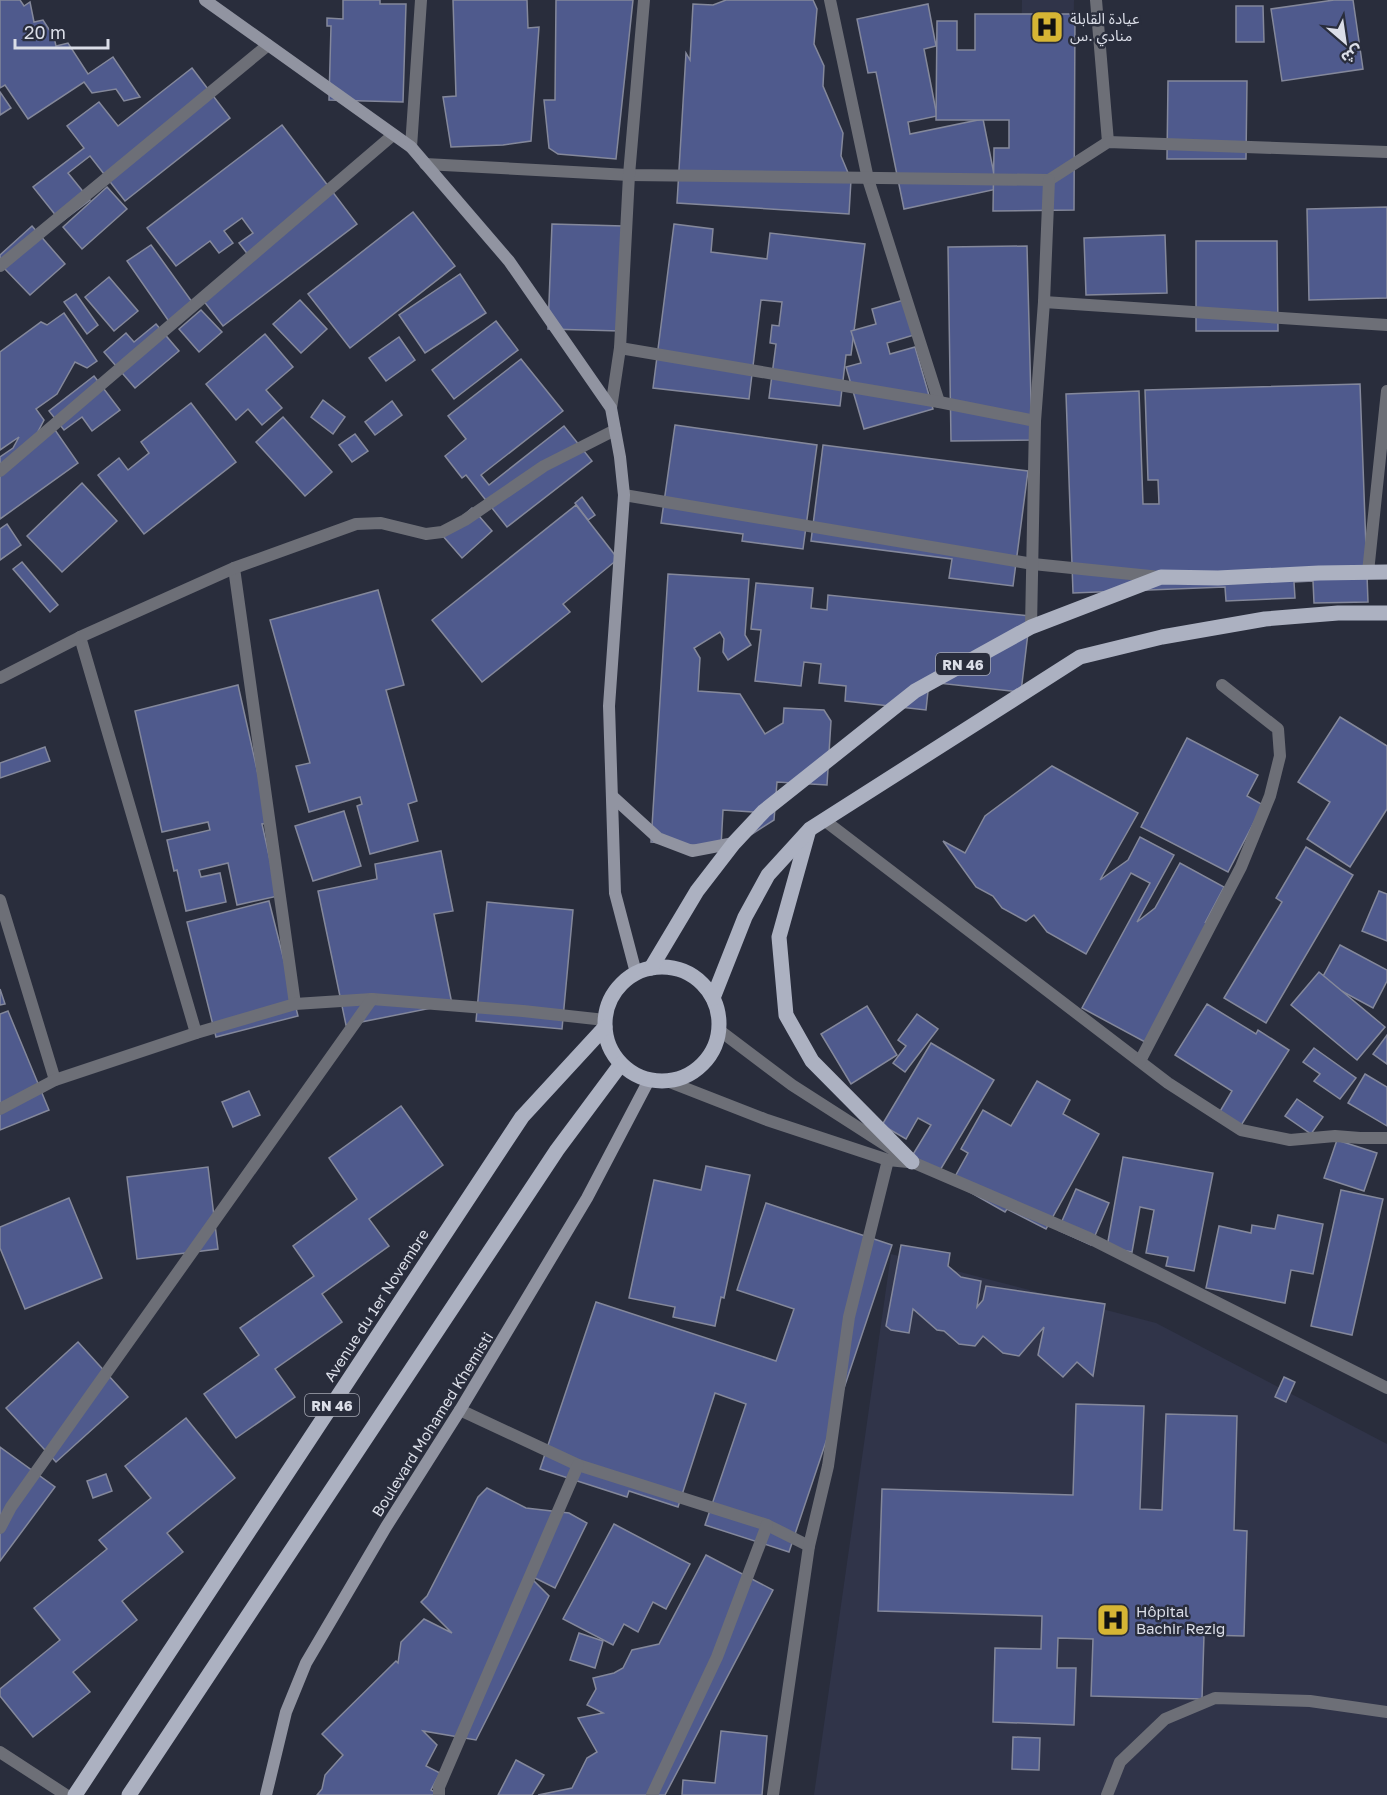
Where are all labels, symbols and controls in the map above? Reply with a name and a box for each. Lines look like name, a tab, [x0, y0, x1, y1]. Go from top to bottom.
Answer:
hospital icon: عيادة القابلة منادي .س	[1029, 9, 1065, 45]
place label: عيادة القابلة منادي .س	[1070, 9, 1140, 47]
scale bar	[15, 12, 108, 50]
north arrow	[1315, 12, 1375, 72]
text: 20 m	[24, 21, 66, 43]
text: ش	[1338, 41, 1367, 69]
road number: RN 46	[936, 653, 990, 675]
street label: Avenue du 1er Novembre	[320, 1225, 432, 1385]
street label: Boulevard Mohamed Khemisti	[368, 1328, 496, 1520]
road number: RN 46	[305, 1394, 359, 1416]
hospital icon: Hôpital Bachir Rezig	[1095, 1602, 1131, 1638]
place label: Hôpital Bachir Rezig	[1136, 1602, 1225, 1637]

